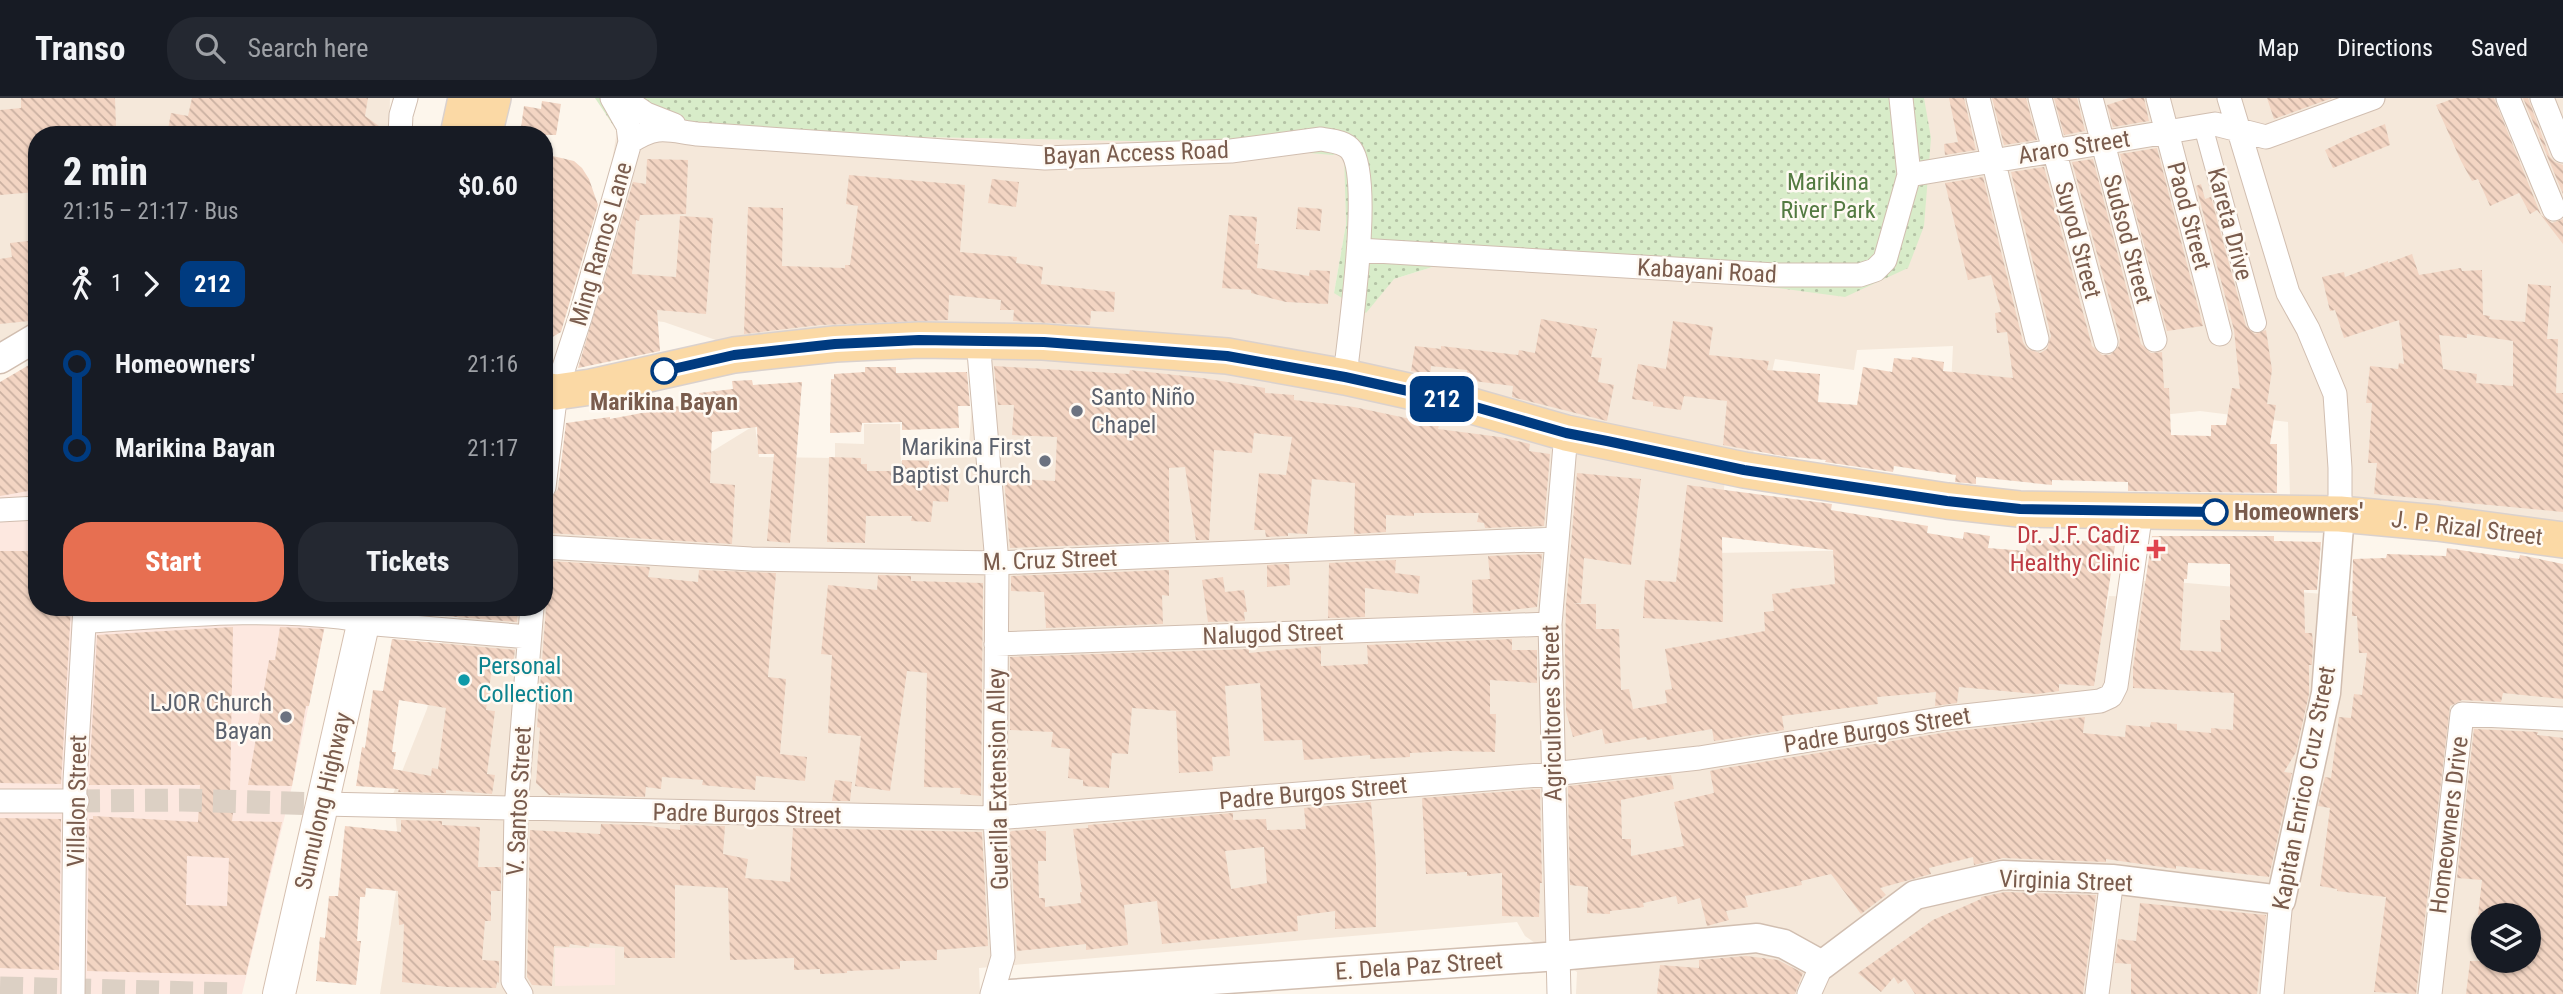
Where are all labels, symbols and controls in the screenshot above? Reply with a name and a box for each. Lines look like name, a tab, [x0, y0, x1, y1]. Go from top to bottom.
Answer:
search box	[167, 17, 657, 80]
text: Transo	[35, 29, 125, 68]
icon: search	[191, 29, 229, 67]
text: Search here	[247, 33, 368, 63]
text: Map	[2258, 34, 2299, 62]
text: Directions	[2337, 34, 2433, 62]
text: Saved	[2471, 34, 2528, 62]
street label: Araro Street	[2016, 124, 2132, 170]
street label: Bayan Access Road	[1043, 136, 1229, 170]
text: 2 min	[63, 150, 148, 194]
street label: Ming Ramos Lane	[564, 159, 638, 329]
street label: Paod Street	[2161, 159, 2217, 273]
street label: Kareta Drive	[2202, 165, 2258, 283]
park label: Marikina River Park	[1780, 168, 1876, 224]
text: $0.60	[458, 171, 518, 201]
street label: Sudsod Street	[2097, 171, 2159, 307]
street label: Suyod Street	[2049, 179, 2107, 301]
text: 21:15 – 21:17 · Bus	[63, 198, 239, 225]
street label: Kabayani Road	[1636, 253, 1778, 289]
icon: walk	[63, 265, 101, 303]
icon: forward	[132, 265, 170, 303]
text: 1	[111, 270, 122, 297]
text: 212	[194, 270, 231, 298]
text: Homeowners'	[115, 349, 255, 379]
text: 21:16	[467, 351, 518, 378]
marker: Marikina Bayan	[651, 358, 677, 384]
line badge: 212	[1402, 376, 1482, 422]
place label: Santo Niño Chapel	[1091, 383, 1195, 439]
text: 212	[1424, 385, 1460, 413]
place label: Marikina Bayan	[590, 388, 738, 416]
marker: Santo Niño Chapel	[1069, 403, 1085, 419]
text: Marikina Bayan	[115, 433, 275, 463]
place label: Marikina First Baptist Church	[892, 433, 1031, 489]
text: 21:17	[467, 435, 518, 462]
marker: Marikina First Baptist Church	[1037, 453, 1053, 469]
place label: Homeowners'	[2234, 498, 2363, 526]
marker: Homeowners'	[2202, 499, 2228, 525]
street label: J. P. Rizal Street	[2390, 505, 2544, 551]
place label: Dr. J.F. Cadiz Healthy Clinic	[2010, 521, 2140, 577]
button: Start	[63, 522, 284, 602]
button: Tickets	[298, 522, 518, 602]
marker: Dr. J.F. Cadiz Healthy Clinic	[2146, 539, 2166, 559]
street label: M. Cruz Street	[982, 544, 1118, 576]
street label: Nalugod Street	[1202, 618, 1344, 650]
street label: Agricultores Street	[1536, 624, 1568, 802]
place label: Personal Collection	[478, 652, 573, 708]
street label: Kapitan Enrico Cruz Street	[2267, 664, 2341, 912]
street label: Guerilla Extension Alley	[982, 668, 1014, 890]
marker: Personal Collection	[456, 672, 472, 688]
place label: LJOR Church Bayan	[150, 689, 272, 745]
street label: Padre Burgos Street	[1782, 701, 1972, 759]
marker: LJOR Church Bayan	[278, 709, 294, 725]
street label: Sumulong Highway	[289, 710, 357, 892]
street label: V. Santos Street	[501, 725, 537, 877]
street label: Villalon Street	[62, 735, 92, 867]
street label: Homeowners Drive	[2424, 735, 2474, 915]
street label: Padre Burgos Street	[1218, 771, 1408, 815]
street label: Padre Burgos Street	[652, 798, 842, 830]
street label: Virginia Street	[1999, 865, 2133, 897]
map controls	[2471, 903, 2541, 973]
button: layers	[2471, 903, 2541, 973]
street label: E. Dela Paz Street	[1334, 946, 1504, 986]

